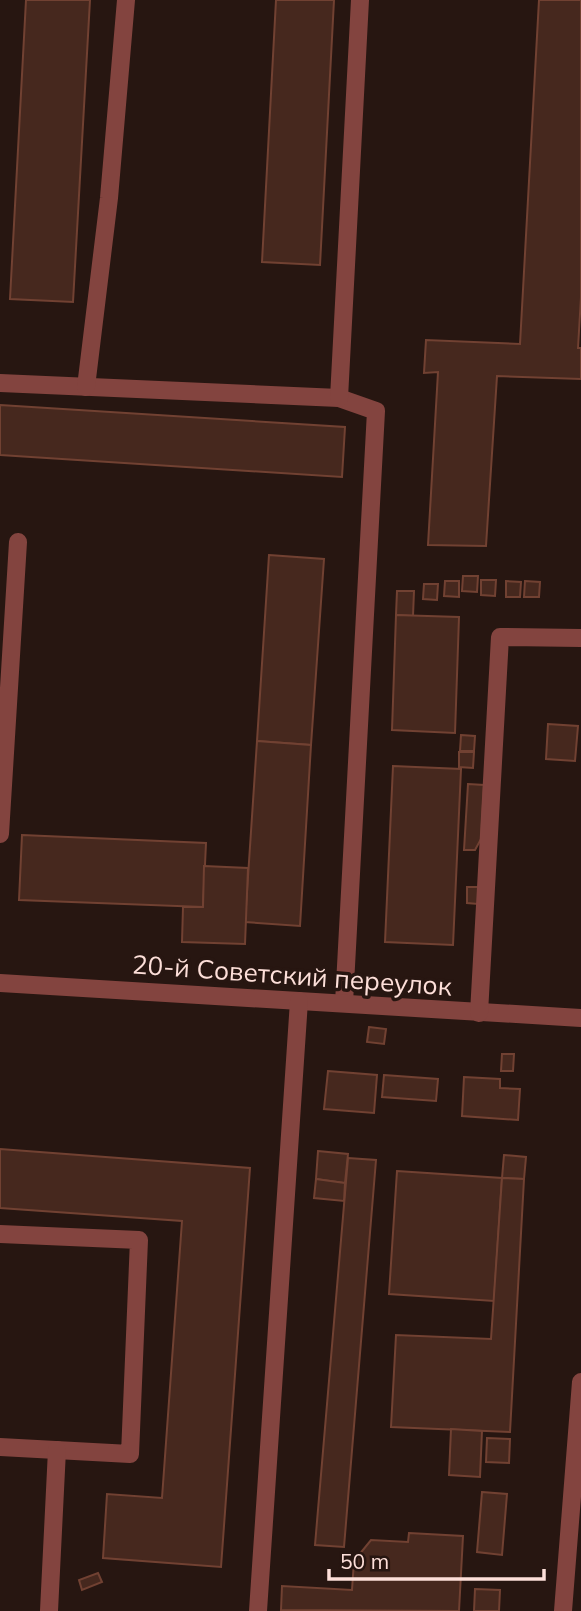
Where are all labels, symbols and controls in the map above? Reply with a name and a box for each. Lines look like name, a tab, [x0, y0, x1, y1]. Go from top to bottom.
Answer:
street label: 20-й Советский переулок	[131, 947, 453, 1003]
scale bar	[329, 1538, 544, 1582]
text: 50 m	[340, 1548, 389, 1574]

